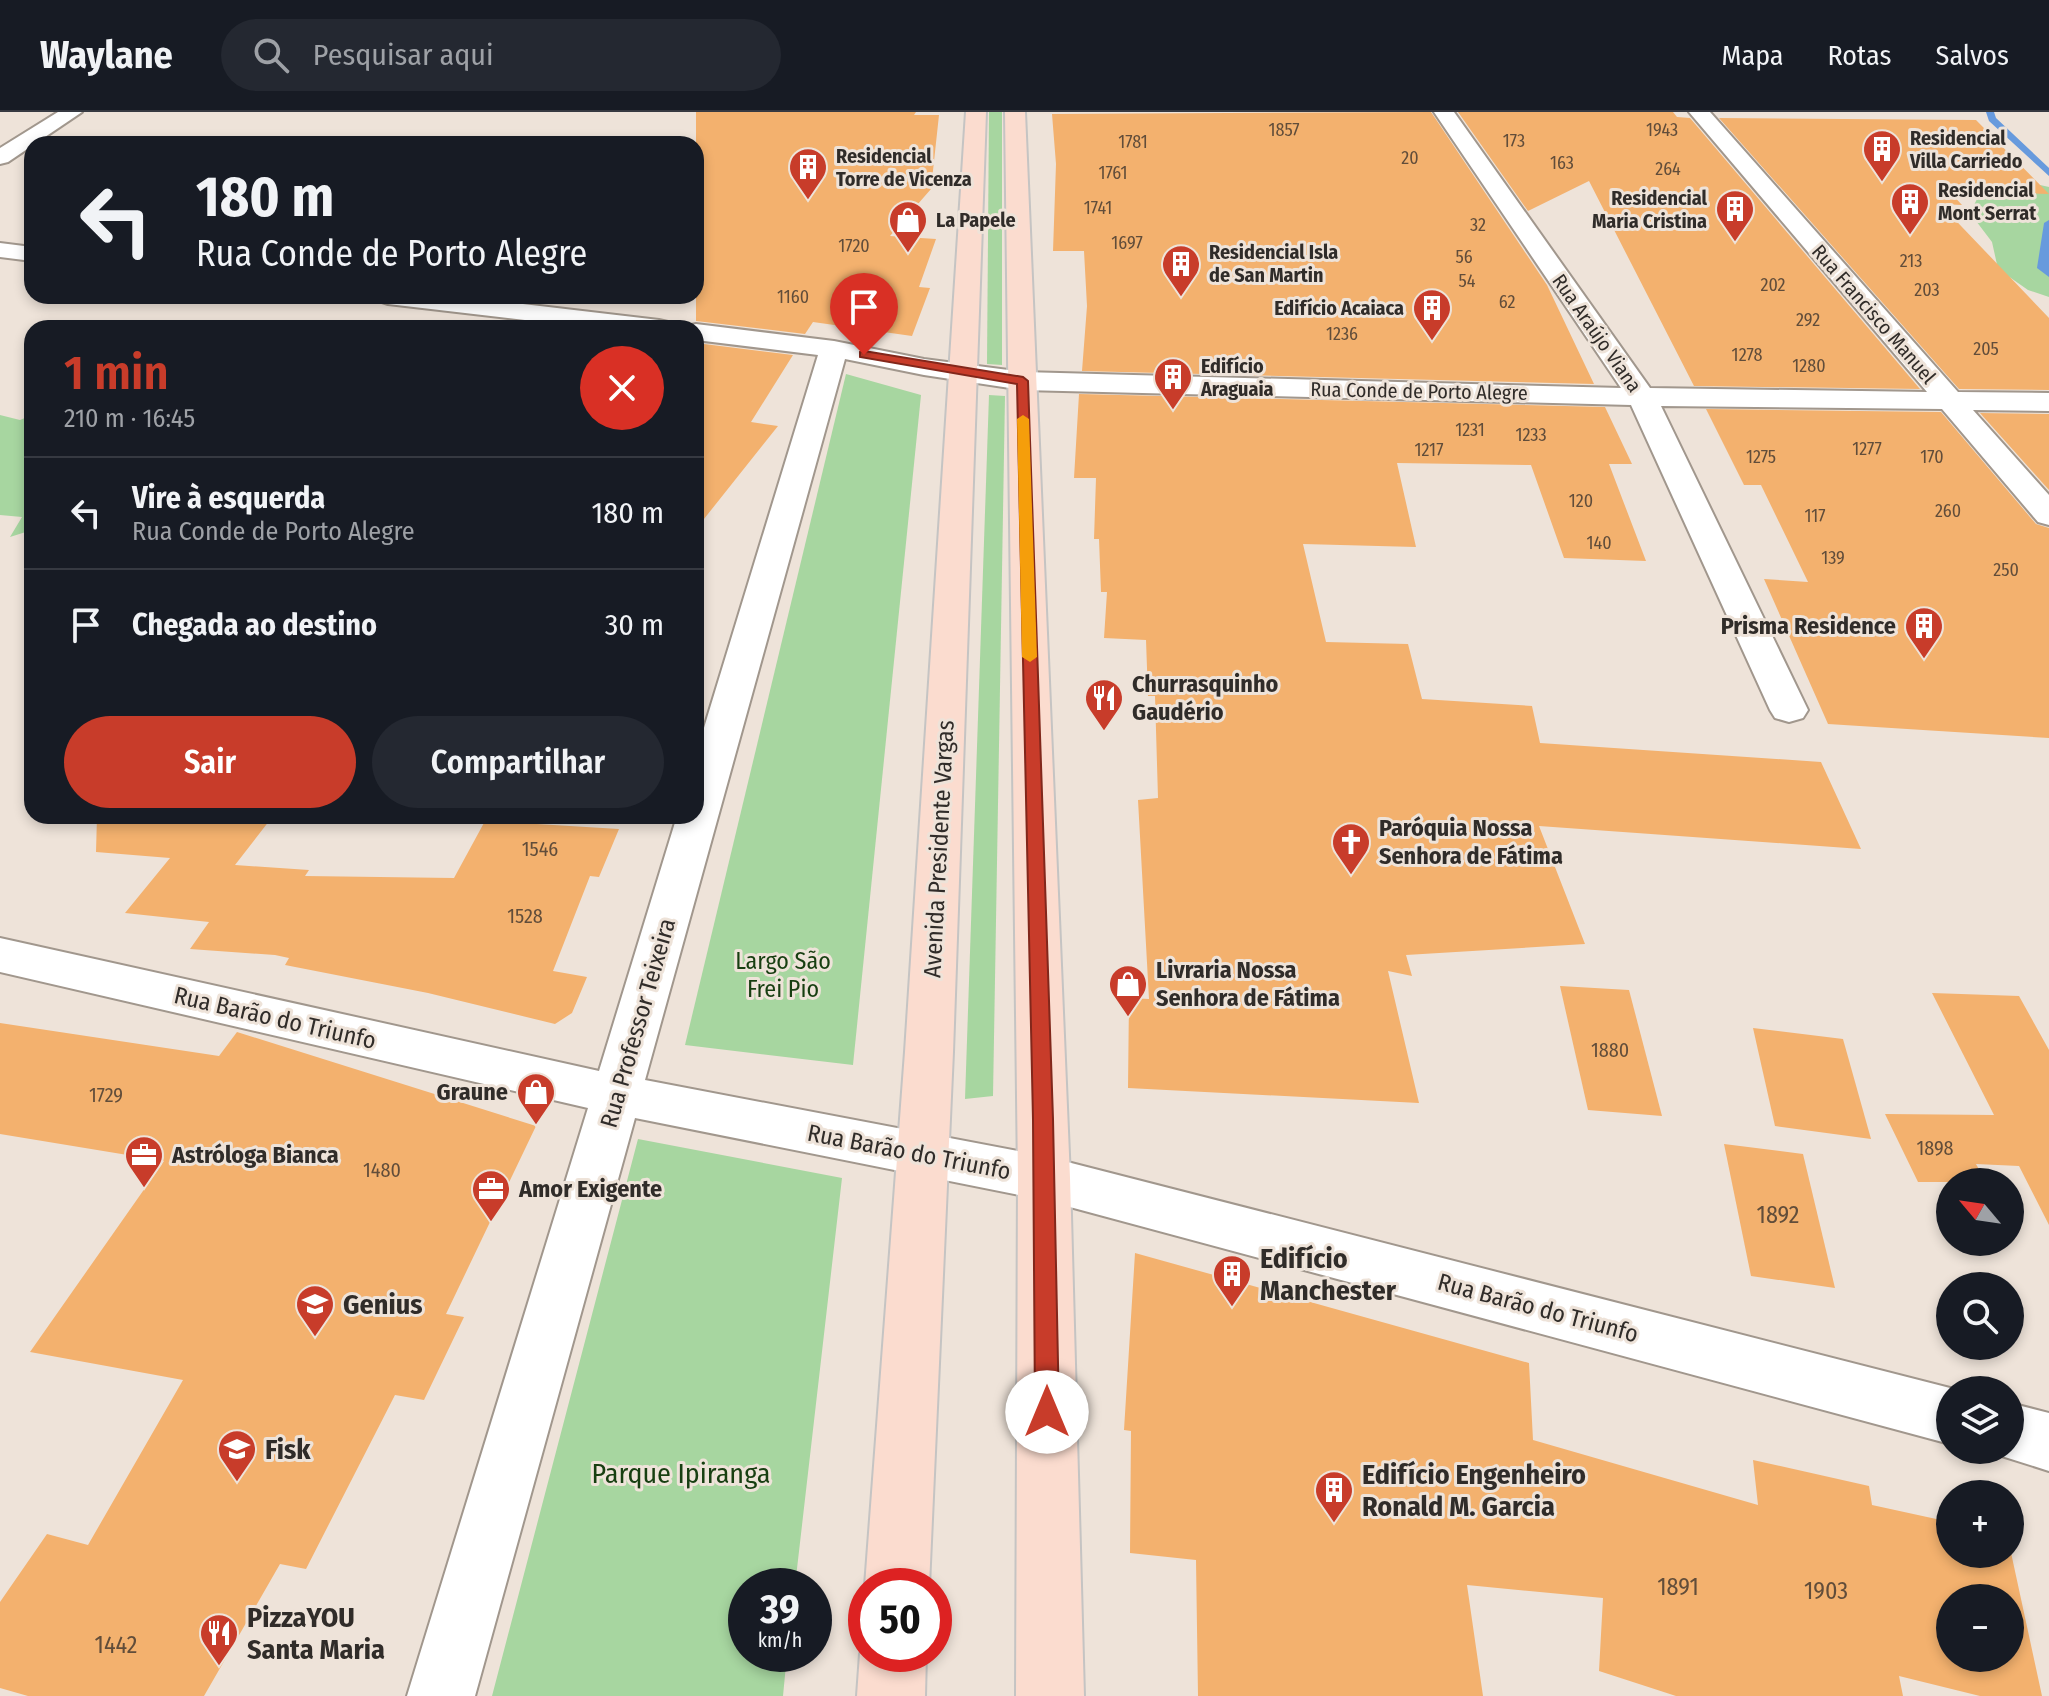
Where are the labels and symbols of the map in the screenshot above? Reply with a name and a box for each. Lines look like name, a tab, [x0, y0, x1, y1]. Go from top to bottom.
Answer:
house number: 1857	[1268, 119, 1300, 141]
house number: 1943	[1646, 119, 1678, 141]
place label: Residencial Villa Carriedo	[1909, 126, 2023, 173]
building icon: Residencial Villa Carriedo	[1861, 128, 1903, 183]
house number: 173	[1503, 130, 1525, 152]
house number: 1781	[1118, 131, 1148, 153]
place label: Residencial Torre de Vicenza	[836, 144, 972, 191]
building icon: Residencial Torre de Vicenza	[787, 146, 829, 201]
house number: 20	[1401, 147, 1419, 169]
house number: 163	[1550, 152, 1574, 174]
house number: 264	[1655, 158, 1681, 180]
house number: 1761	[1098, 162, 1128, 184]
place label: Residencial Mont Serrat	[1938, 178, 2037, 225]
building icon: Residencial Mont Serrat	[1889, 181, 1931, 236]
place label: Residencial Maria Cristina	[1592, 186, 1708, 233]
building icon: Residencial Maria Cristina	[1714, 188, 1756, 243]
house number: 1741	[1084, 197, 1112, 219]
shop icon: La Papele	[887, 199, 929, 254]
place label: La Papele	[936, 208, 1016, 232]
house number: 32	[1470, 214, 1486, 236]
house number: 1697	[1111, 232, 1143, 254]
house number: 1720	[838, 235, 870, 257]
place label: Residencial Isla de San Martin	[1209, 240, 1338, 287]
street label: Rua Francisco Manuel	[1807, 240, 1941, 388]
building icon: Residencial Isla de San Martin	[1160, 243, 1202, 298]
house number: 56	[1455, 246, 1473, 268]
house number: 213	[1900, 250, 1922, 272]
street label: Rua Araújo Viana	[1547, 269, 1647, 397]
house number: 54	[1459, 270, 1476, 292]
pin	[830, 273, 898, 355]
house number: 202	[1760, 274, 1786, 296]
house number: 203	[1914, 279, 1940, 301]
house number: 1160	[777, 286, 809, 308]
building icon: Edifício Acaiaca	[1411, 287, 1453, 342]
house number: 62	[1499, 291, 1515, 313]
place label: Edifício Acaiaca	[1274, 296, 1404, 320]
house number: 292	[1796, 309, 1820, 331]
house number: 1236	[1326, 323, 1358, 345]
house number: 205	[1973, 338, 1999, 360]
house number: 1278	[1732, 344, 1762, 366]
place label: Edifício Araguaia	[1200, 354, 1274, 401]
house number: 1280	[1792, 355, 1826, 377]
building icon: Edifício Araguaia	[1152, 356, 1194, 411]
street label: Rua Conde de Porto Alegre	[1310, 377, 1528, 405]
house number: 1231	[1455, 419, 1485, 441]
house number: 1233	[1515, 424, 1547, 446]
house number: 1277	[1852, 438, 1882, 460]
house number: 1217	[1415, 439, 1443, 461]
house number: 1275	[1746, 446, 1776, 468]
house number: 170	[1920, 446, 1944, 468]
house number: 120	[1569, 490, 1593, 512]
house number: 260	[1935, 500, 1961, 522]
house number: 117	[1804, 505, 1826, 527]
house number: 140	[1586, 532, 1612, 554]
house number: 139	[1821, 547, 1845, 569]
house number: 250	[1993, 559, 2019, 581]
building icon: Prisma Residence	[1903, 605, 1945, 660]
place label: Prisma Residence	[1721, 612, 1896, 640]
place label: Churrasquinho Gaudério	[1132, 670, 1278, 726]
restaurant icon: Churrasquinho Gaudério	[1083, 677, 1125, 732]
street label: Avenida Presidente Vargas	[918, 719, 960, 979]
place label: Paróquia Nossa Senhora de Fátima	[1379, 814, 1563, 870]
church icon: Paróquia Nossa Senhora de Fátima	[1330, 821, 1372, 876]
house number: 1546	[522, 837, 558, 861]
house number: 1528	[507, 904, 543, 928]
street label: Rua Professor Teixeira	[595, 915, 681, 1131]
park label: Largo São Frei Pio	[735, 947, 831, 1003]
place label: Livraria Nossa Senhora de Fátima	[1156, 956, 1340, 1012]
shop icon: Livraria Nossa Senhora de Fátima	[1107, 963, 1149, 1018]
street label: Rua Barão do Triunfo	[171, 981, 379, 1055]
house number: 1880	[1591, 1038, 1629, 1062]
shop icon: Graune	[515, 1071, 557, 1126]
place label: Graune	[437, 1078, 508, 1106]
house number: 1729	[89, 1083, 123, 1107]
street label: Rua Barão do Triunfo	[805, 1119, 1013, 1185]
office icon: Astróloga Bianca	[123, 1134, 165, 1189]
house number: 1898	[1916, 1136, 1954, 1160]
place label: Astróloga Bianca	[171, 1141, 339, 1169]
house number: 1480	[363, 1158, 401, 1182]
office icon: Amor Exigente	[470, 1168, 512, 1223]
north arrow	[1936, 1168, 2024, 1256]
place label: Amor Exigente	[518, 1175, 662, 1203]
house number: 1892	[1757, 1201, 1799, 1229]
place label: Edifício Manchester	[1260, 1242, 1397, 1307]
building icon: Edifício Manchester	[1211, 1253, 1253, 1308]
street label: Rua Barão do Triunfo	[1435, 1268, 1641, 1348]
school or university icon: Genius	[294, 1283, 336, 1338]
place label: Genius	[343, 1288, 422, 1321]
position arrow	[1005, 1370, 1089, 1454]
school or university icon: Fisk	[216, 1428, 258, 1483]
place label: Fisk	[265, 1433, 311, 1466]
park label: Parque Ipiranga	[592, 1457, 770, 1490]
place label: Edifício Engenheiro Ronald M. Garcia	[1362, 1458, 1586, 1523]
building icon: Edifício Engenheiro Ronald M. Garcia	[1313, 1469, 1355, 1524]
speed limit sign: 50	[848, 1568, 952, 1672]
house number: 1891	[1657, 1573, 1699, 1601]
house number: 1903	[1804, 1577, 1848, 1605]
place label: PizzaYOU Santa Maria	[247, 1601, 385, 1666]
restaurant icon: PizzaYOU Santa Maria	[198, 1612, 240, 1667]
house number: 1442	[95, 1631, 137, 1659]

